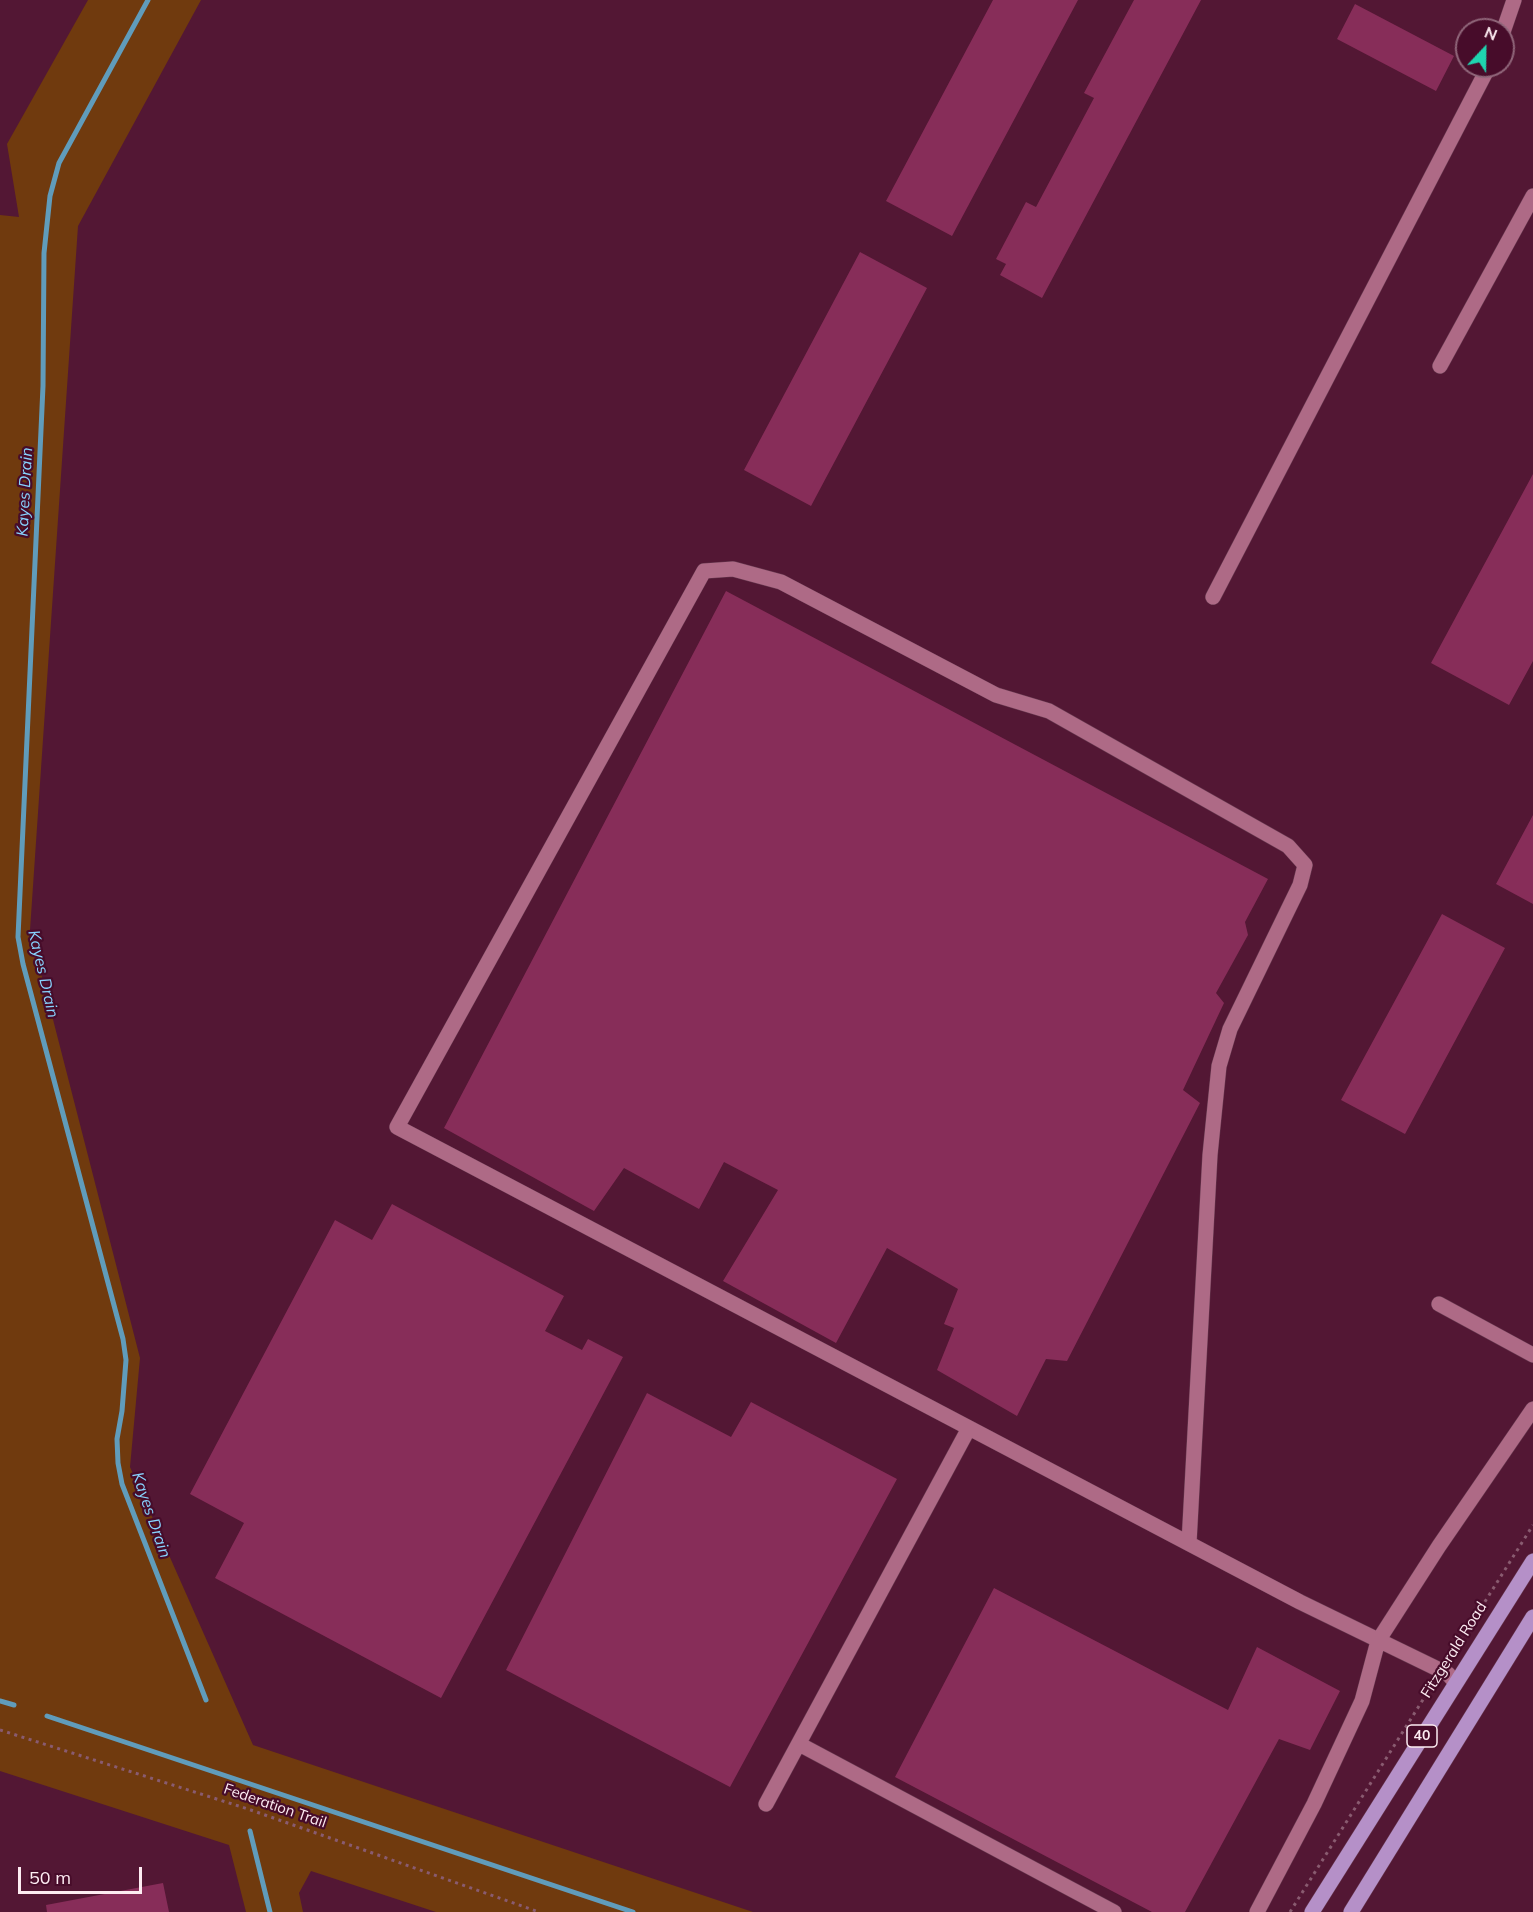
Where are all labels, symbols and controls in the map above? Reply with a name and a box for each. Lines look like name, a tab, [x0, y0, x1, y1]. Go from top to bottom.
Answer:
north arrow	[1455, 18, 1515, 78]
text: N	[1482, 22, 1500, 45]
water label: Kayes Drain	[13, 447, 37, 537]
water label: Kayes Drain	[24, 928, 62, 1020]
water label: Kayes Drain	[127, 1470, 175, 1560]
street label: Fitzgerald Road	[1417, 1599, 1491, 1701]
road number: 40	[1407, 1725, 1437, 1747]
street label: Federation Trail	[221, 1780, 329, 1832]
scale bar	[21, 1855, 146, 1893]
text: 50 m	[29, 1866, 71, 1889]

